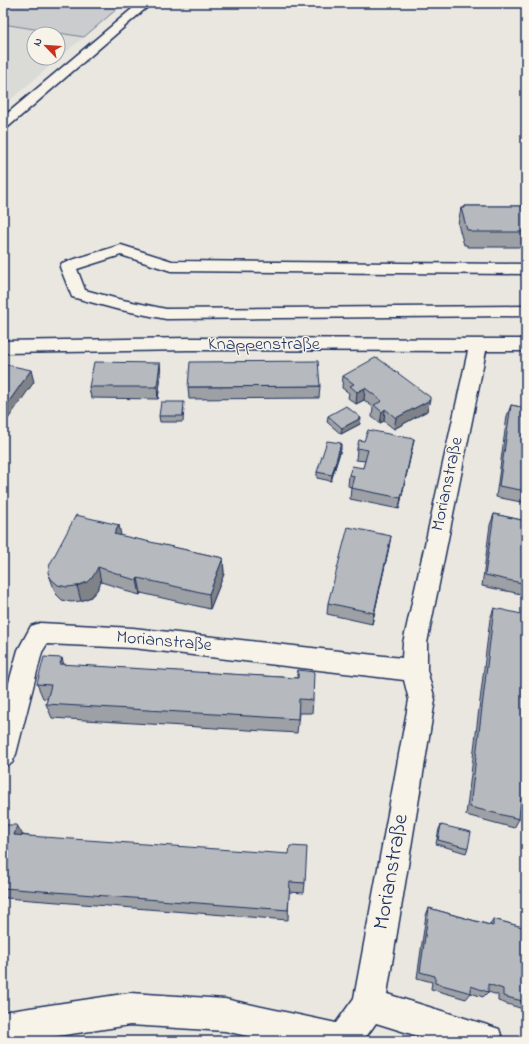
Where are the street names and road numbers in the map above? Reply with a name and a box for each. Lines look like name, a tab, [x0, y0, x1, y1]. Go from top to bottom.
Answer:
street label: Knappenstraße	[208, 332, 321, 358]
street label: Morianstraße	[425, 434, 471, 534]
street label: Morianstraße	[115, 625, 214, 659]
street label: Morianstraße	[366, 811, 418, 932]

